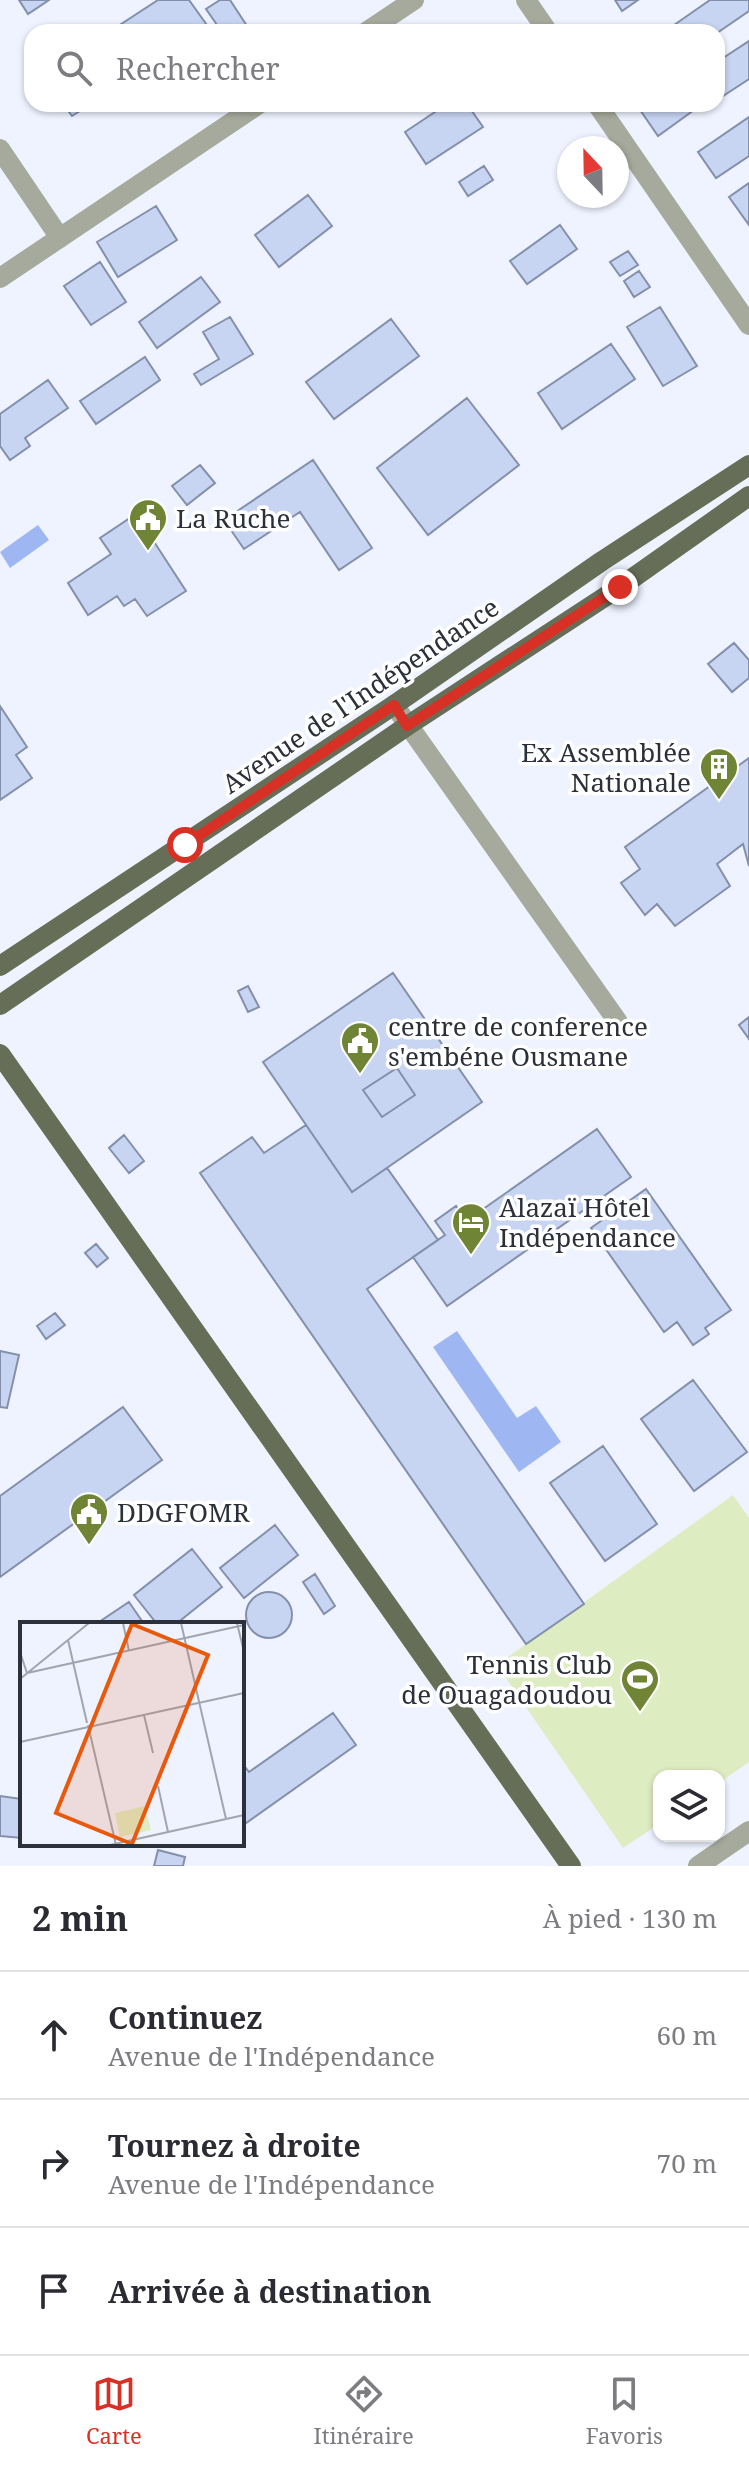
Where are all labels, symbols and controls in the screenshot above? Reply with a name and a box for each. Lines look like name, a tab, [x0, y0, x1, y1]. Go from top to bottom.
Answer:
search box	[24, 24, 725, 112]
icon: search	[52, 46, 96, 90]
text: Rechercher	[116, 48, 280, 89]
north arrow	[557, 136, 629, 208]
public building icon: La Ruche	[127, 497, 169, 552]
place label: La Ruche	[176, 500, 290, 536]
route end	[602, 569, 638, 605]
street label: Avenue de l'Indépendance	[214, 589, 506, 801]
place label: Ex Assemblée Nationale	[521, 734, 691, 800]
building icon: Ex Assemblée Nationale	[698, 746, 740, 801]
route start	[167, 827, 203, 863]
place label: centre de conference s'embéne Ousmane	[388, 1008, 648, 1074]
public building icon: centre de conference s'embéne Ousmane	[339, 1020, 381, 1075]
place label: Alazaï Hôtel Indépendance	[499, 1189, 676, 1255]
hotel icon: Alazaï Hôtel Indépendance	[450, 1201, 492, 1256]
public building icon: DDGFOMR	[68, 1491, 110, 1546]
place label: DDGFOMR	[117, 1494, 250, 1530]
inset map	[20, 1622, 244, 1846]
place label: Tennis Club de Ouagadoudou	[401, 1646, 612, 1712]
sports icon: Tennis Club de Ouagadoudou	[619, 1658, 661, 1713]
map controls	[653, 1770, 725, 1842]
button: layers	[653, 1770, 725, 1842]
text: 2 min	[32, 1895, 128, 1941]
text: À pied · 130 m	[543, 1900, 717, 1936]
text: Continuez	[108, 1997, 262, 2038]
icon: ahead	[32, 2013, 76, 2057]
text: 60 m	[657, 2017, 717, 2053]
text: Avenue de l'Indépendance	[108, 2038, 435, 2074]
text: Tournez à droite	[108, 2125, 361, 2166]
icon: right	[32, 2141, 76, 2185]
text: 70 m	[657, 2145, 717, 2181]
text: Avenue de l'Indépendance	[108, 2166, 435, 2202]
icon: arrive	[32, 2269, 76, 2313]
text: Arrivée à destination	[108, 2271, 432, 2312]
tab: Carte	[86, 2372, 142, 2450]
tab: Itinéraire	[314, 2372, 414, 2450]
tab: Favoris	[586, 2372, 663, 2450]

